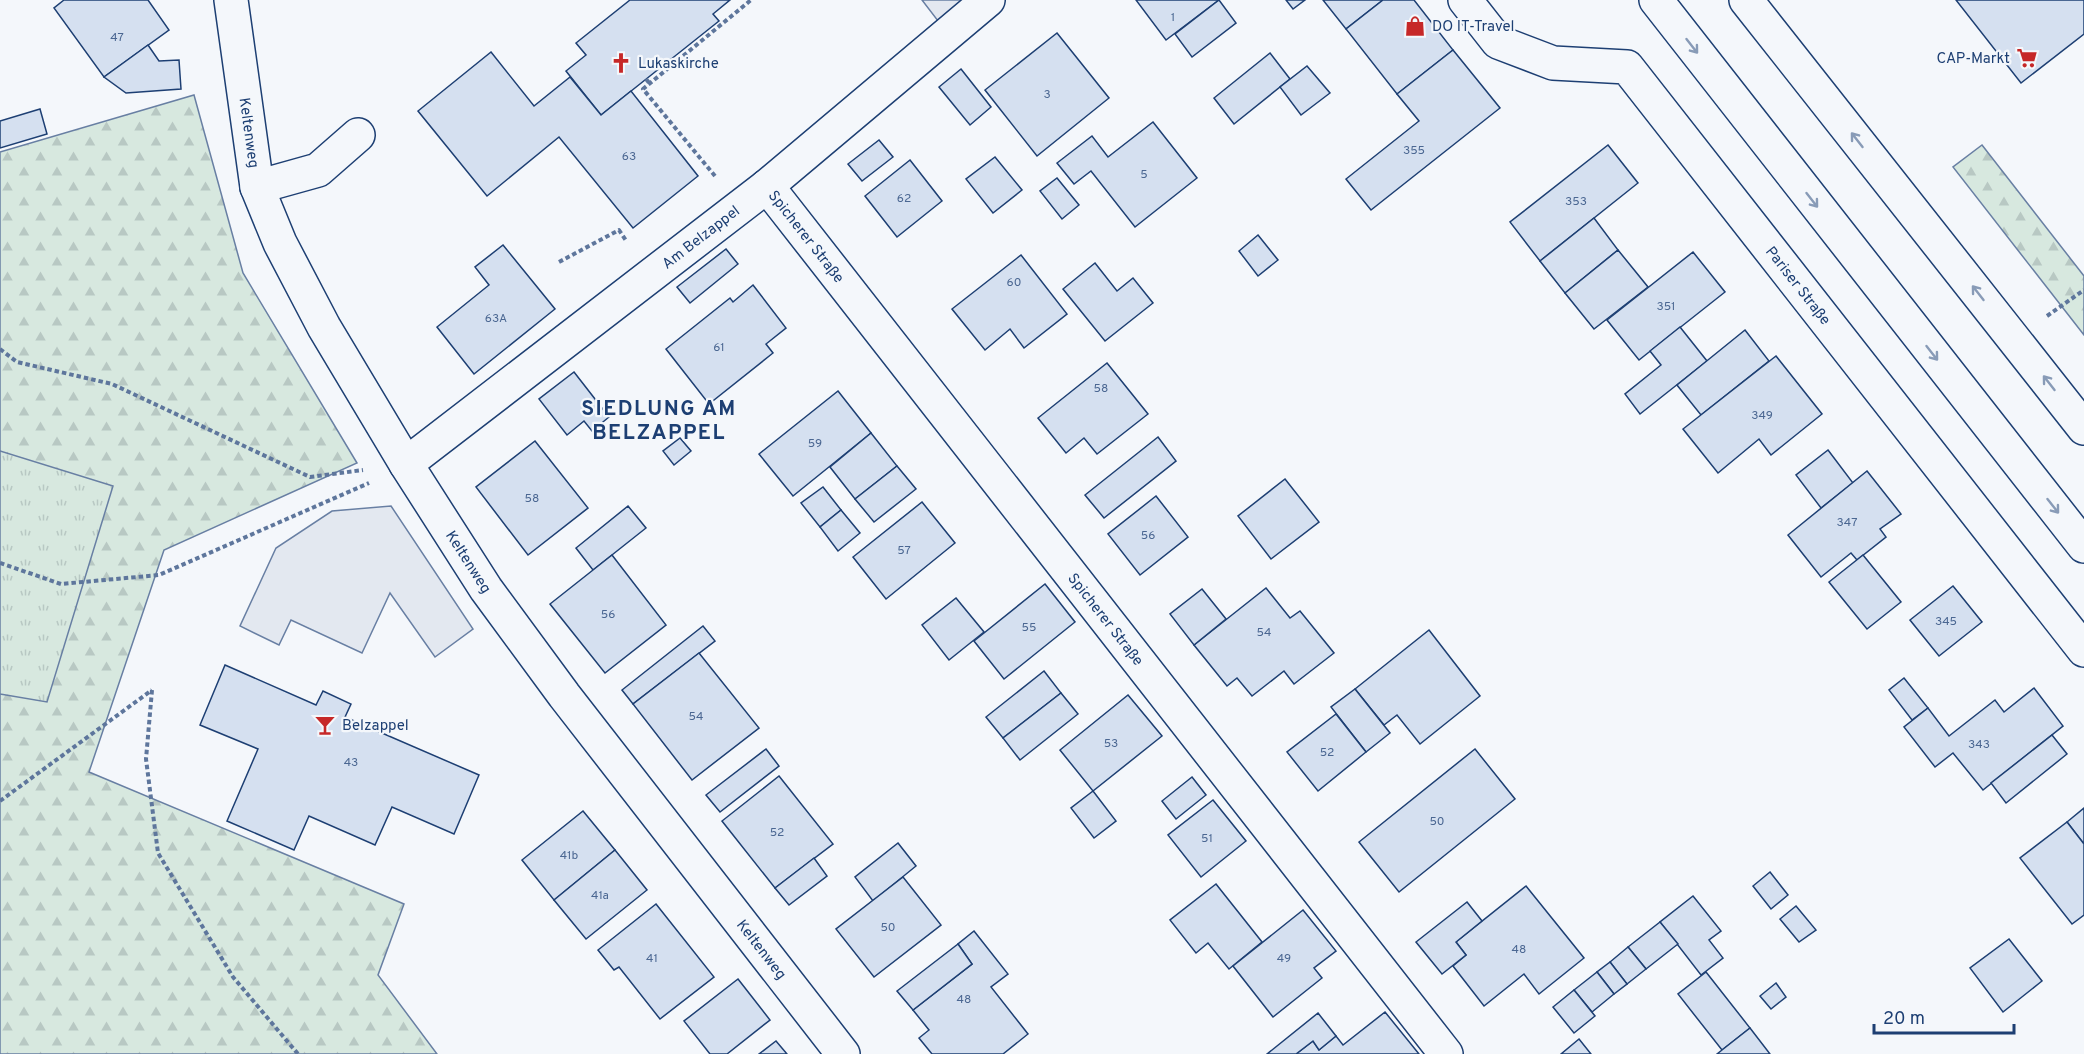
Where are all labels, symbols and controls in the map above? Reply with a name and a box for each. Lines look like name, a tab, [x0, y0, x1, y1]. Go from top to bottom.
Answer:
house number: 1	[1171, 10, 1175, 26]
shop icon: DO IT-Travel	[1403, 14, 1427, 38]
place label: DO IT-Travel	[1432, 18, 1515, 37]
house number: 47	[110, 30, 124, 46]
one-way arrow	[1685, 38, 1698, 54]
supermarket icon: CAP-Markt	[2015, 46, 2039, 70]
place label: CAP-Markt	[1937, 50, 2010, 69]
church icon: Lukaskirche	[609, 51, 633, 75]
place label: Lukaskirche	[638, 55, 719, 74]
house number: 3	[1043, 87, 1051, 103]
street label: Keltenweg	[234, 96, 262, 169]
one-way arrow	[1851, 132, 1864, 148]
house number: 355	[1403, 143, 1425, 159]
house number: 63	[622, 149, 636, 165]
house number: 5	[1140, 167, 1148, 183]
street label: Spicherer Straße	[763, 187, 847, 287]
house number: 62	[897, 191, 911, 207]
one-way arrow	[1806, 191, 1819, 207]
house number: 353	[1565, 194, 1587, 210]
street label: Am Belzappel	[659, 202, 744, 274]
street label: Pariser Straße	[1760, 243, 1834, 330]
house number: 60	[1007, 275, 1021, 291]
one-way arrow	[1971, 285, 1984, 301]
house number: 351	[1656, 299, 1676, 315]
house number: 63A	[485, 311, 507, 327]
house number: 61	[713, 340, 725, 356]
one-way arrow	[1926, 345, 1939, 361]
one-way arrow	[2043, 376, 2056, 392]
house number: 58	[1094, 381, 1108, 397]
district label: SIEDLUNG AM BELZAPPEL	[581, 396, 737, 447]
house number: 349	[1751, 408, 1773, 424]
house number: 59	[808, 436, 822, 452]
house number: 58	[525, 491, 539, 507]
one-way arrow	[2046, 498, 2059, 514]
house number: 347	[1837, 515, 1857, 531]
street label: Keltenweg	[440, 528, 494, 598]
house number: 56	[1141, 528, 1155, 544]
house number: 57	[897, 543, 911, 559]
street label: Spicherer Straße	[1063, 570, 1147, 670]
house number: 56	[601, 607, 615, 623]
house number: 345	[1935, 614, 1957, 630]
house number: 55	[1022, 620, 1036, 636]
house number: 54	[1256, 625, 1272, 641]
house number: 54	[688, 709, 704, 725]
bar icon: Belzappel	[313, 713, 337, 737]
place label: Belzappel	[342, 717, 409, 736]
house number: 53	[1104, 736, 1118, 752]
house number: 343	[1968, 737, 1990, 753]
house number: 52	[1320, 745, 1334, 761]
house number: 43	[344, 755, 358, 771]
house number: 50	[1429, 814, 1445, 830]
house number: 52	[770, 825, 784, 841]
house number: 51	[1201, 831, 1213, 847]
house number: 41b	[560, 848, 579, 864]
house number: 41a	[591, 888, 609, 904]
street label: Keltenweg	[731, 916, 790, 984]
house number: 50	[880, 920, 896, 936]
house number: 48	[1512, 942, 1526, 958]
house number: 41	[646, 951, 658, 967]
house number: 49	[1277, 951, 1291, 967]
house number: 48	[957, 992, 971, 1008]
scale bar	[1874, 997, 2014, 1035]
text: 20 m	[1883, 1008, 1925, 1031]

